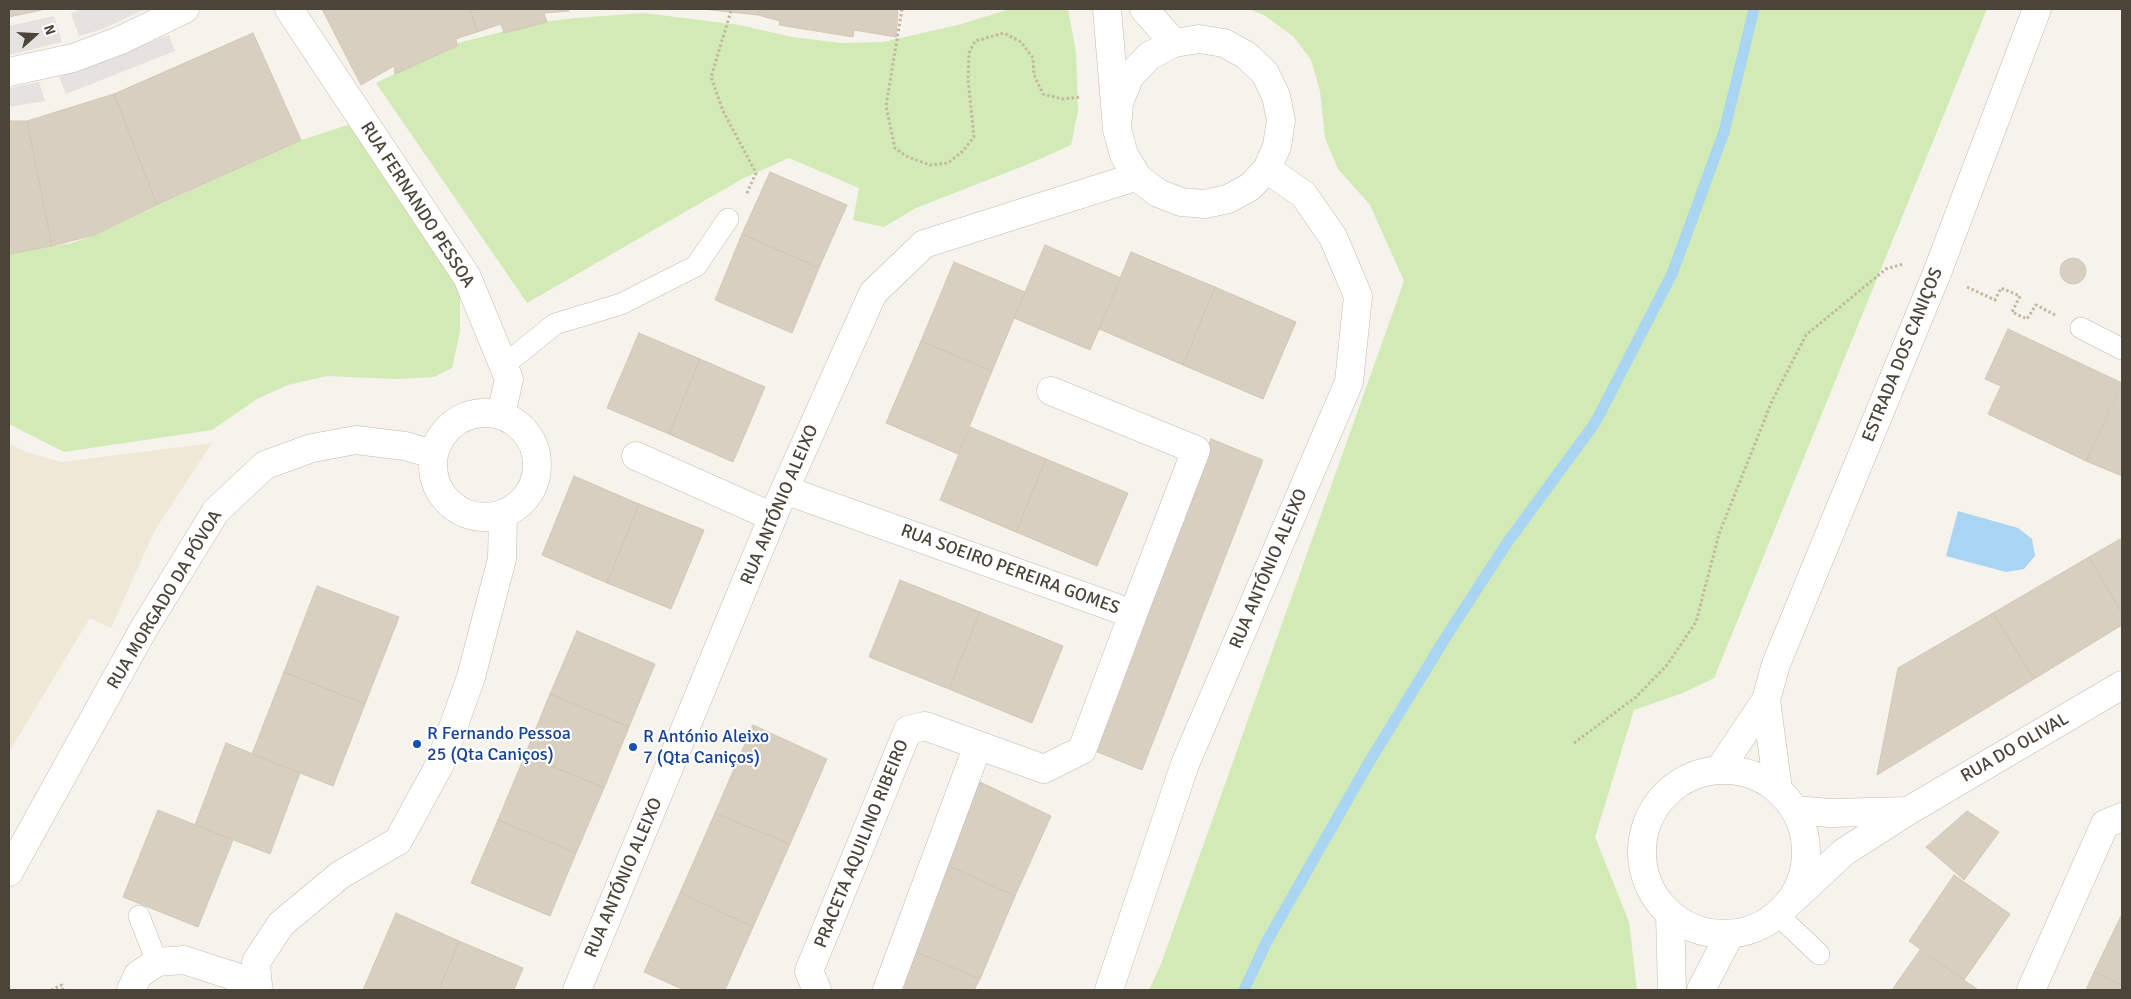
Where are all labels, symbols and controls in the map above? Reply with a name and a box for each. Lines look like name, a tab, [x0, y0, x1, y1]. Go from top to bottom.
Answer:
north arrow	[10, 10, 60, 60]
text: N	[40, 23, 59, 37]
street label: RUA FERNANDO PESSOA	[355, 118, 479, 292]
street label: ESTRADA DOS CANIÇOS	[1858, 265, 1948, 445]
street label: RUA ANTÓNIO ALEIXO	[737, 422, 823, 588]
street label: RUA ANTÓNIO ALEIXO	[1226, 486, 1312, 652]
street label: RUA MORGADO DA PÓVOA	[103, 507, 227, 693]
street label: RUA SOEIRO PEREIRA GOMES	[898, 520, 1122, 620]
street label: RUA DO OLIVAL	[1957, 708, 2073, 788]
place label: R Fernando Pessoa 25 (Qta Caniços)	[427, 723, 571, 766]
place label: R António Aleixo 7 (Qta Caniços)	[643, 726, 769, 769]
street label: PRACETA AQUILINO RIBEIRO	[810, 737, 914, 951]
marker: R Fernando Pessoa 25 (Qta Caniços)	[411, 738, 423, 750]
marker: R António Aleixo 7 (Qta Caniços)	[627, 741, 639, 753]
street label: RUA ANTÓNIO ALEIXO	[581, 795, 667, 961]

